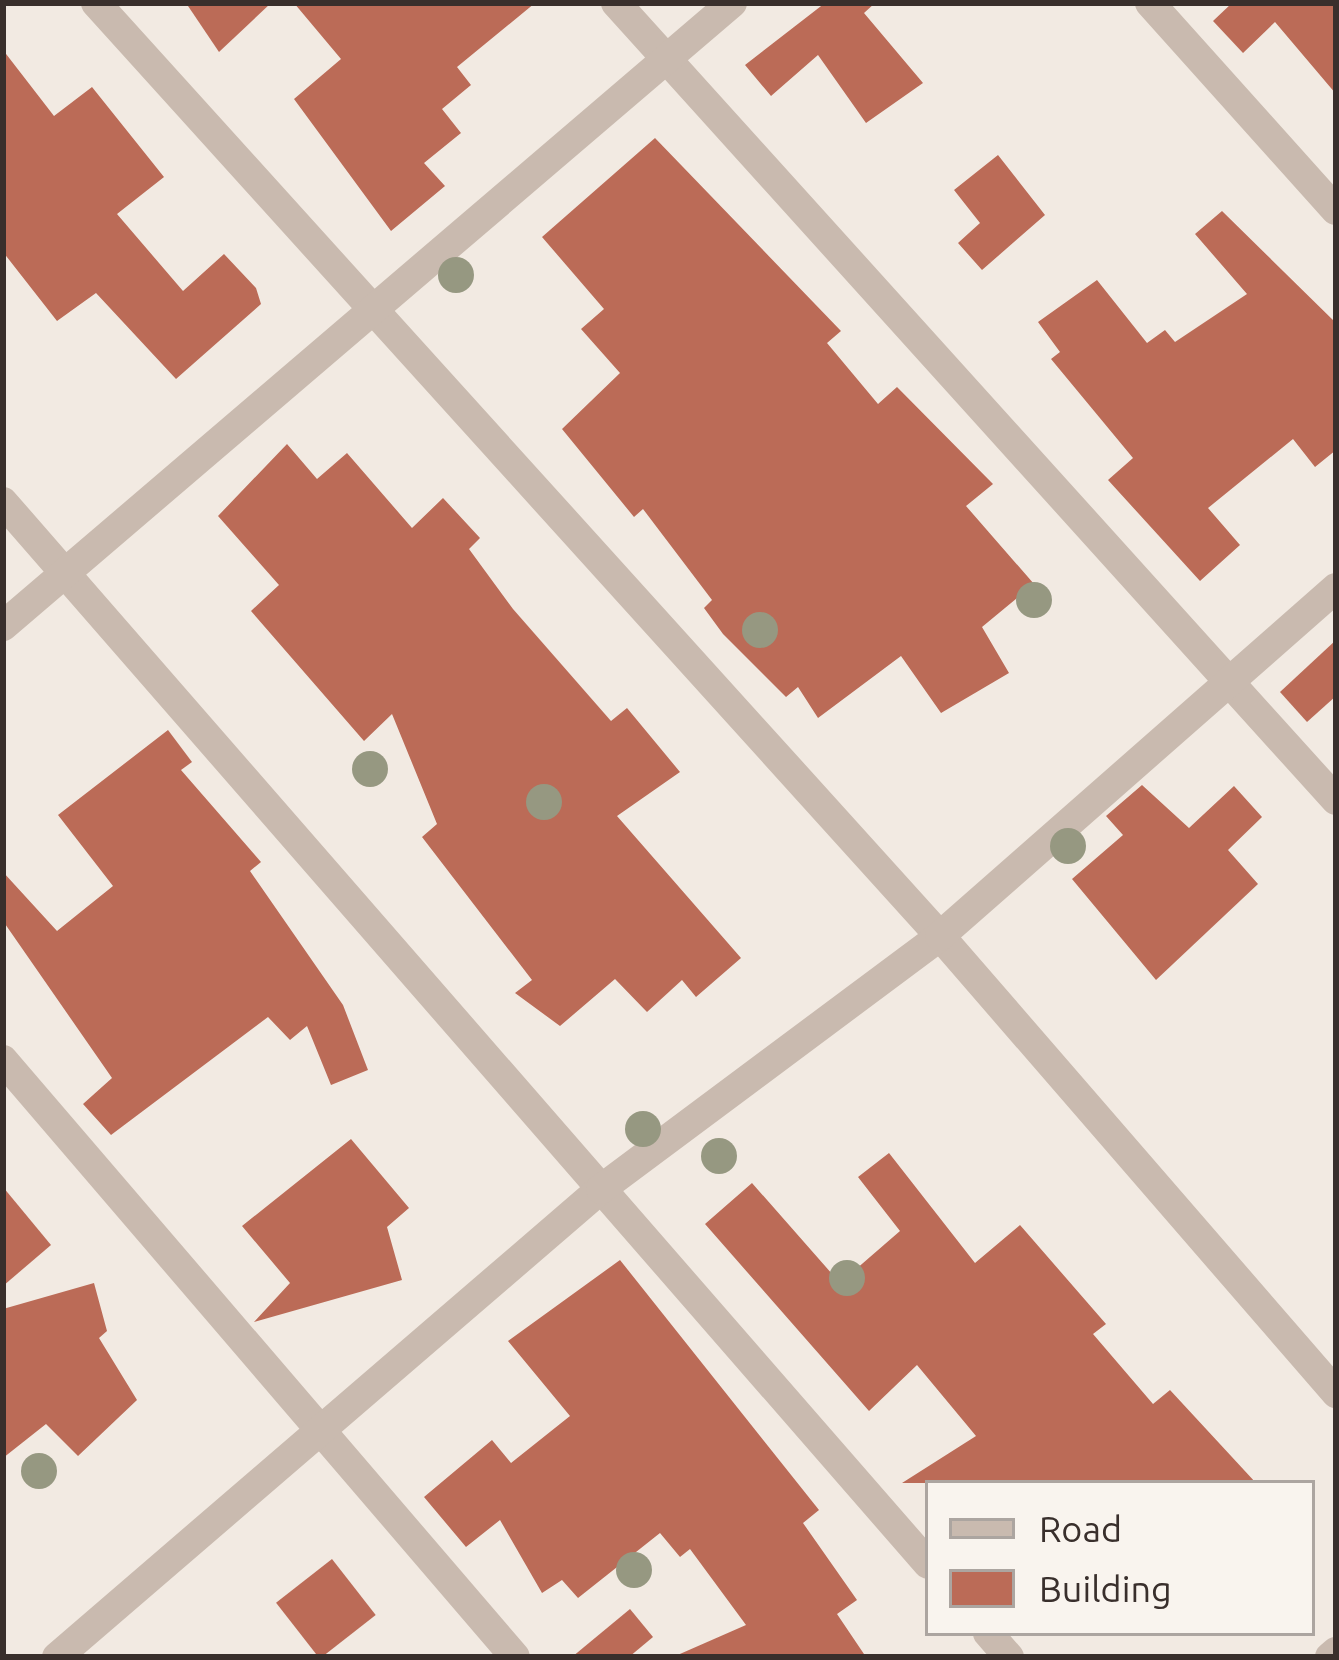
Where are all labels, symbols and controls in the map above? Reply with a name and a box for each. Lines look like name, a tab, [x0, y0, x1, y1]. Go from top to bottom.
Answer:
legend	[925, 1480, 1315, 1636]
text: Road	[1039, 1508, 1122, 1549]
text: Building	[1039, 1568, 1172, 1609]

